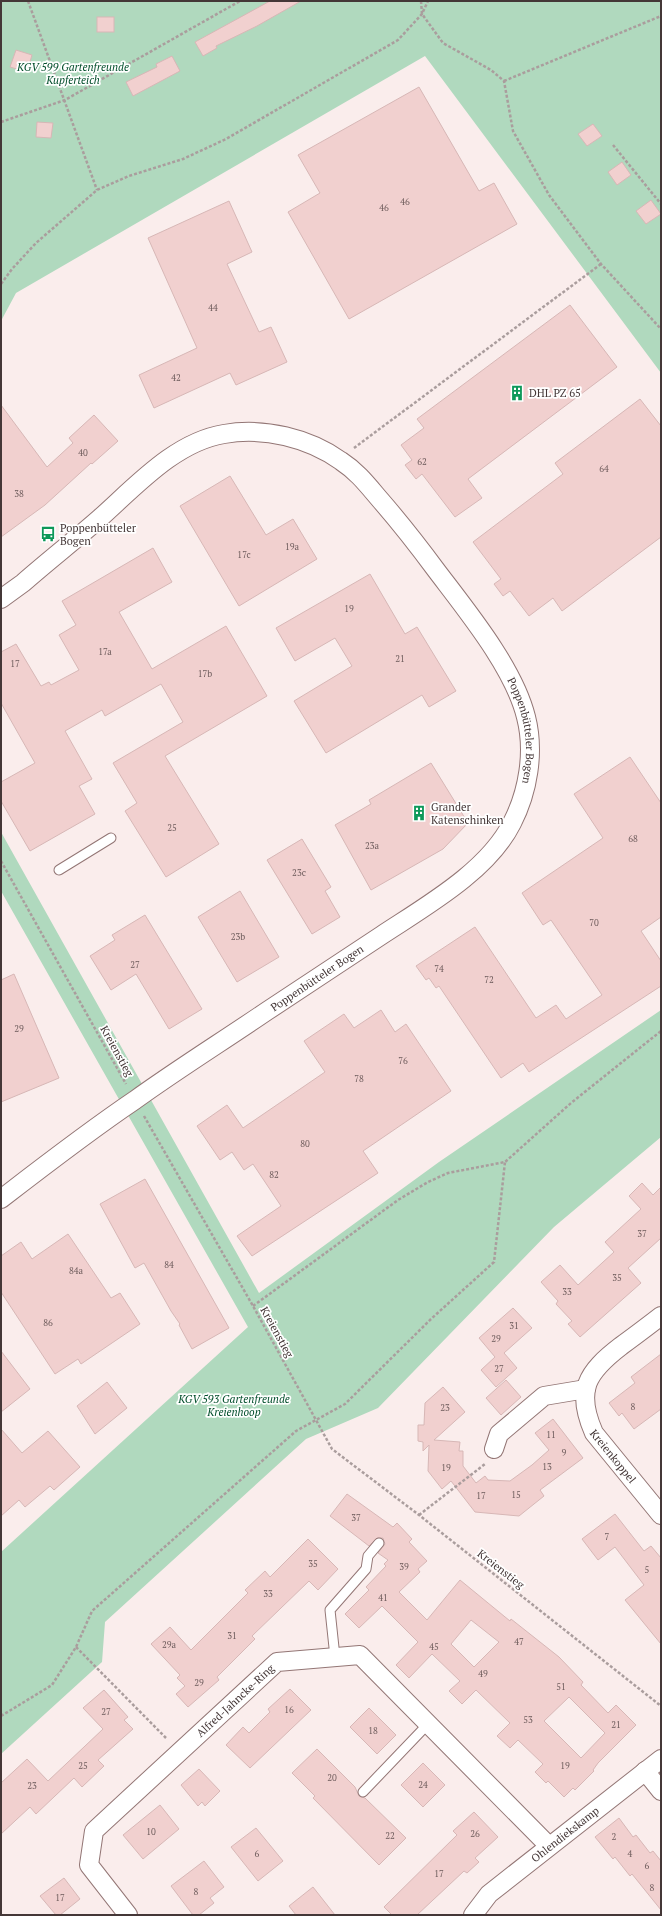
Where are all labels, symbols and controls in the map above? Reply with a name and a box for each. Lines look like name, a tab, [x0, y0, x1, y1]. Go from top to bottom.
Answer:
park label: KGV 599 Gartenfreunde Kupferteich	[16, 60, 129, 87]
house number: 46	[400, 196, 410, 208]
house number: 46	[379, 202, 389, 214]
house number: 44	[208, 302, 218, 314]
house number: 42	[171, 372, 181, 384]
building icon: DHL PZ 65	[508, 384, 526, 402]
place label: DHL PZ 65	[529, 386, 581, 400]
house number: 40	[78, 447, 88, 459]
house number: 62	[417, 456, 427, 468]
house number: 64	[599, 463, 609, 475]
house number: 38	[14, 488, 24, 500]
place label: Poppenbütteler Bogen	[60, 521, 137, 548]
bus stop icon: Poppenbütteler Bogen	[39, 525, 57, 543]
house number: 19a	[285, 541, 300, 553]
house number: 17c	[237, 549, 251, 561]
house number: 19	[344, 603, 354, 615]
house number: 17a	[98, 646, 112, 658]
house number: 21	[395, 653, 405, 665]
house number: 17	[10, 658, 20, 670]
house number: 17b	[198, 668, 212, 680]
street label: Poppenbütteler Bogen	[504, 675, 537, 786]
place label: Grander Katenschinken	[431, 800, 504, 827]
building icon: Grander Katenschinken	[410, 804, 428, 822]
house number: 25	[167, 822, 177, 834]
house number: 68	[628, 833, 638, 845]
house number: 23a	[365, 840, 380, 852]
house number: 23c	[292, 867, 306, 879]
house number: 70	[589, 917, 599, 929]
house number: 23b	[231, 931, 245, 943]
street label: Poppenbütteler Bogen	[268, 941, 367, 1014]
house number: 27	[130, 959, 140, 971]
house number: 74	[434, 963, 444, 975]
house number: 72	[484, 974, 494, 986]
house number: 29	[14, 1023, 24, 1035]
street label: Kreienstieg	[97, 1023, 137, 1079]
house number: 76	[398, 1055, 408, 1067]
house number: 78	[354, 1073, 364, 1085]
house number: 80	[300, 1138, 310, 1150]
house number: 82	[269, 1169, 279, 1181]
house number: 37	[637, 1228, 647, 1240]
house number: 84	[164, 1259, 174, 1271]
house number: 84a	[69, 1265, 84, 1277]
house number: 35	[612, 1272, 622, 1284]
house number: 33	[562, 1286, 572, 1298]
street label: Kreienstieg	[257, 1304, 297, 1360]
house number: 86	[43, 1317, 53, 1329]
house number: 31	[509, 1320, 519, 1332]
house number: 29	[491, 1333, 501, 1345]
house number: 27	[494, 1363, 504, 1375]
park label: KGV 593 Gartenfreunde Kreienhoop	[177, 1392, 290, 1419]
house number: 8	[631, 1401, 636, 1413]
house number: 23	[440, 1402, 450, 1414]
street label: Kreienkoppel	[587, 1427, 639, 1486]
house number: 11	[546, 1429, 556, 1441]
house number: 9	[562, 1447, 567, 1459]
house number: 13	[542, 1461, 552, 1473]
house number: 19	[441, 1462, 451, 1474]
house number: 15	[511, 1489, 521, 1501]
house number: 17	[476, 1490, 486, 1502]
house number: 37	[351, 1512, 361, 1524]
house number: 7	[605, 1531, 610, 1543]
street label: Kreienstieg	[475, 1546, 527, 1592]
house number: 35	[308, 1558, 318, 1570]
house number: 39	[399, 1561, 409, 1573]
house number: 5	[645, 1564, 650, 1576]
house number: 33	[263, 1588, 273, 1600]
house number: 41	[378, 1592, 388, 1604]
house number: 31	[227, 1630, 237, 1642]
house number: 47	[514, 1636, 524, 1648]
house number: 29a	[162, 1639, 177, 1651]
house number: 45	[429, 1641, 439, 1653]
street label: Alfred-Jahncke-Ring	[193, 1661, 277, 1740]
house number: 49	[478, 1668, 488, 1680]
house number: 29	[194, 1677, 204, 1689]
house number: 51	[556, 1681, 566, 1693]
house number: 16	[284, 1704, 294, 1716]
house number: 27	[101, 1706, 111, 1718]
house number: 53	[523, 1714, 533, 1726]
house number: 21	[611, 1719, 621, 1731]
house number: 18	[368, 1725, 378, 1737]
house number: 25	[78, 1760, 88, 1772]
house number: 19	[560, 1760, 570, 1772]
house number: 20	[327, 1772, 337, 1784]
house number: 24	[418, 1779, 428, 1791]
house number: 23	[27, 1780, 37, 1792]
street label: Ohlendiekskamp	[528, 1803, 602, 1865]
house number: 10	[146, 1826, 156, 1838]
house number: 26	[470, 1828, 480, 1840]
house number: 22	[385, 1830, 395, 1842]
house number: 2	[612, 1831, 617, 1843]
house number: 6	[255, 1848, 260, 1860]
house number: 4	[628, 1848, 633, 1860]
house number: 6	[645, 1860, 650, 1872]
house number: 17	[434, 1868, 444, 1880]
house number: 8	[650, 1882, 655, 1894]
house number: 8	[194, 1886, 199, 1898]
house number: 17	[55, 1892, 65, 1904]

